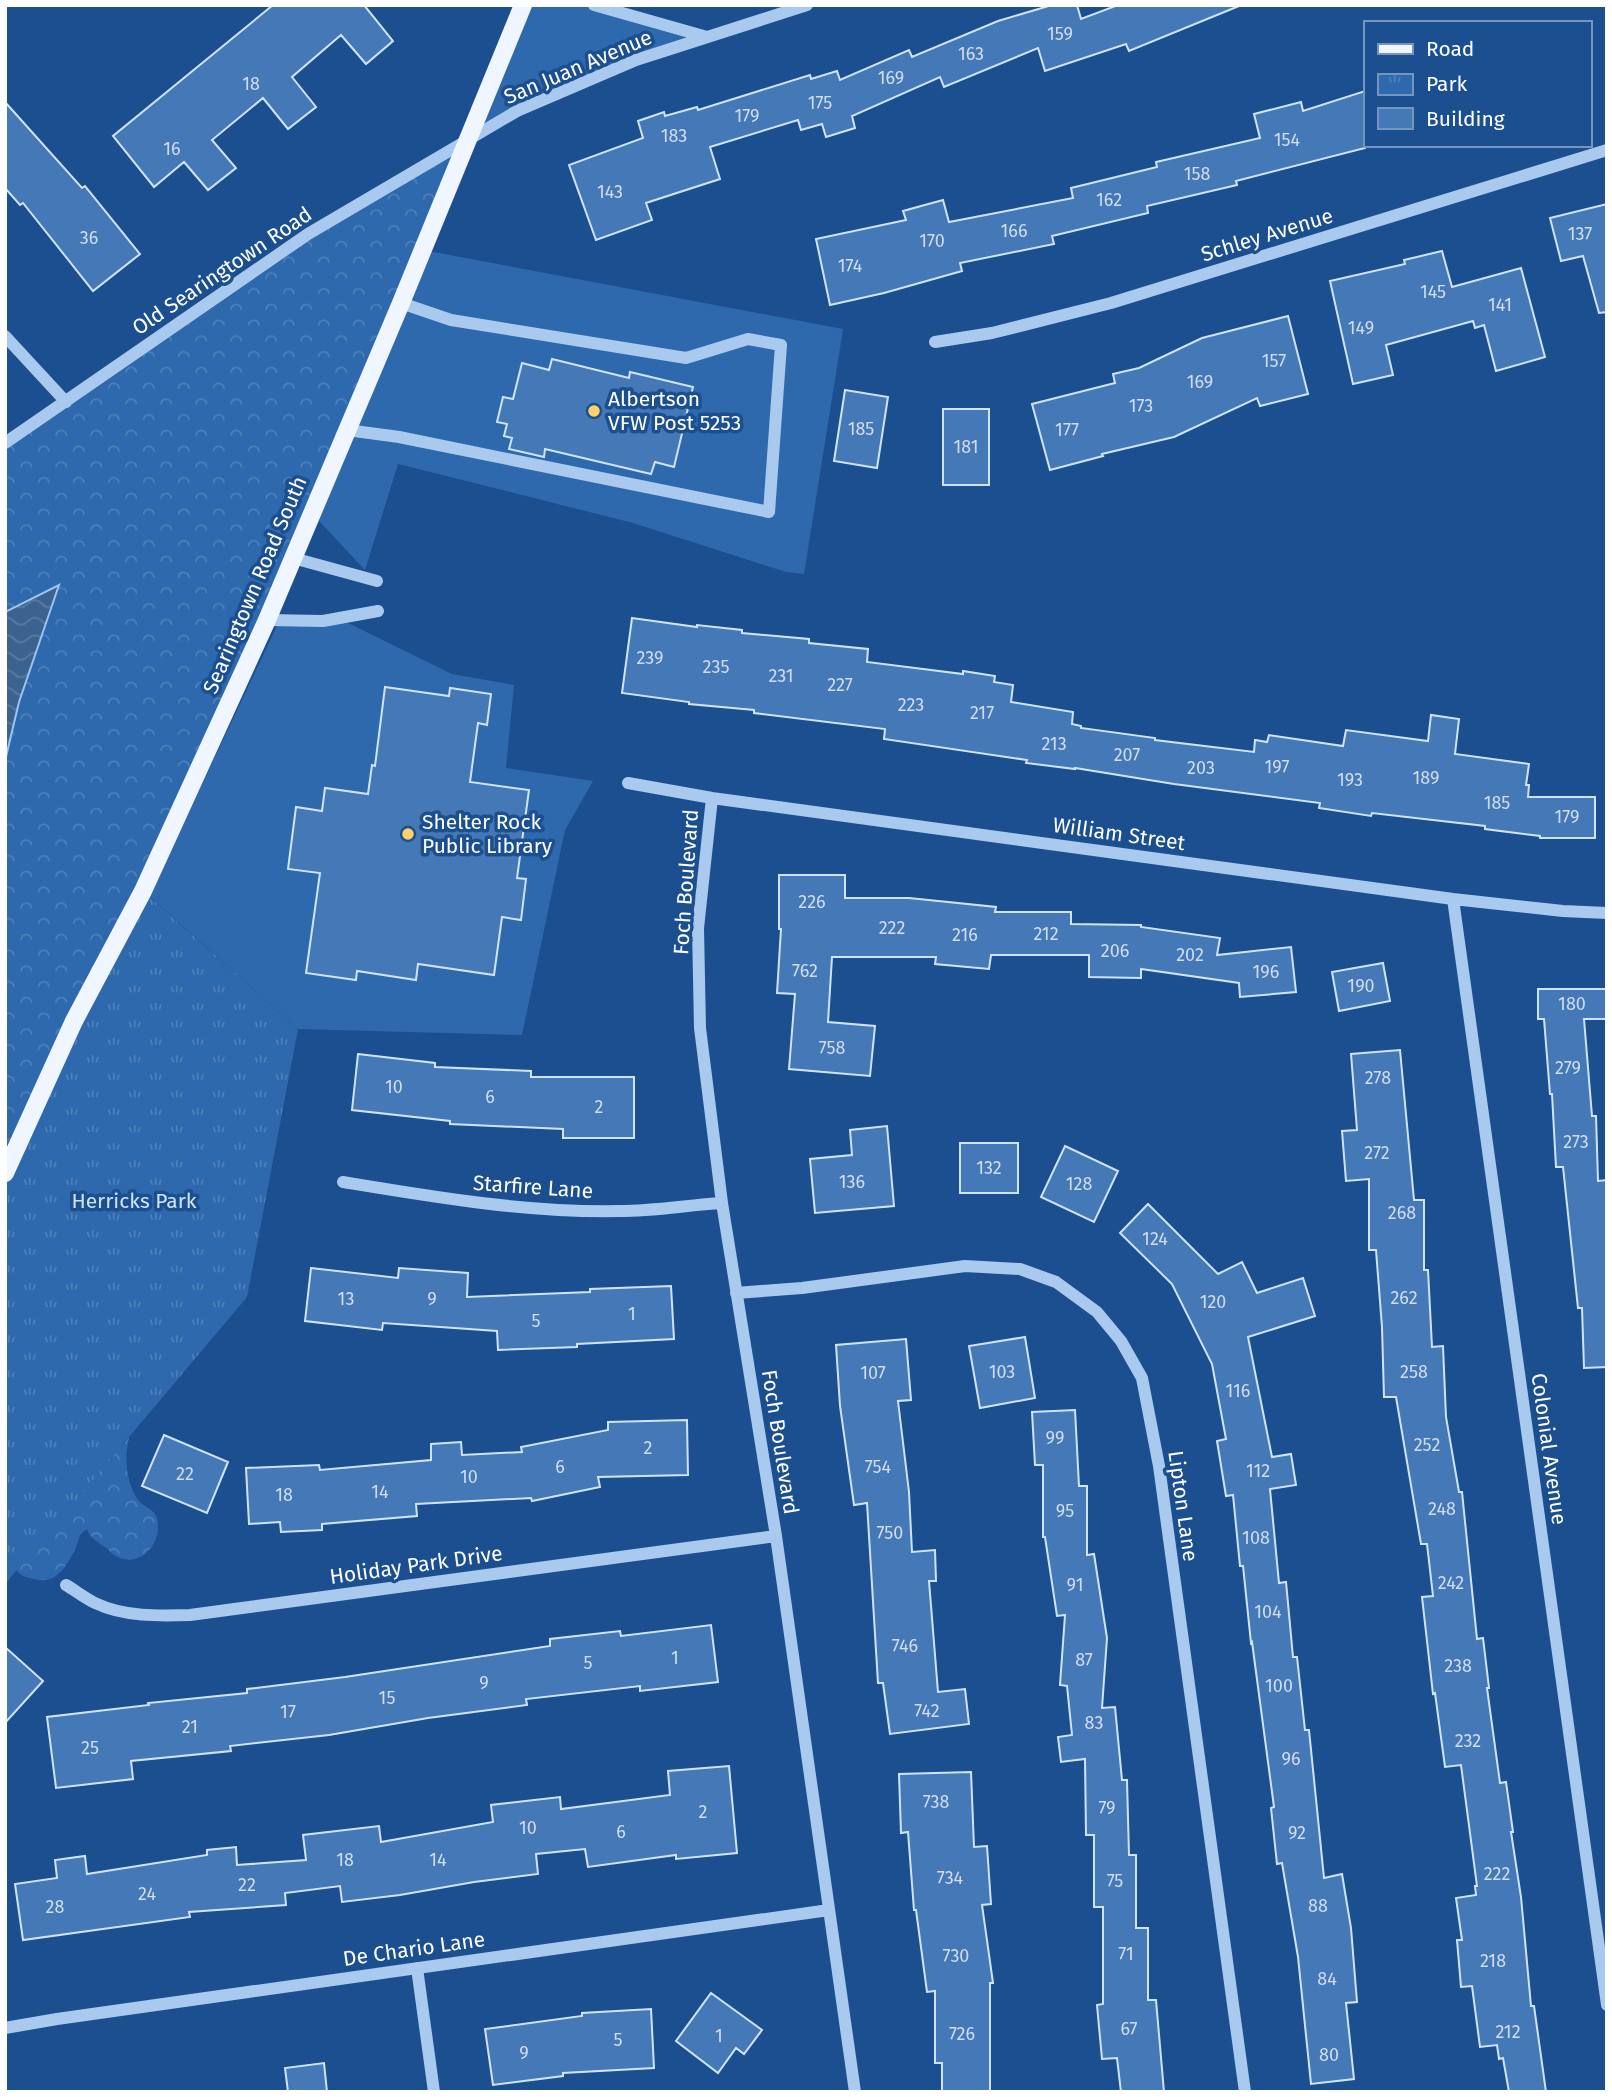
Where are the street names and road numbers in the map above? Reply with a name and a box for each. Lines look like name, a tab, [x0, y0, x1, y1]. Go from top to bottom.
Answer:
street label: San Juan Avenue	[500, 24, 656, 110]
street label: Old Searingtown Road	[127, 201, 317, 341]
street label: Schley Avenue	[1198, 203, 1336, 267]
street label: Searingtown Road South	[197, 472, 313, 698]
street label: Foch Boulevard	[668, 808, 704, 956]
street label: William Street	[1051, 812, 1187, 856]
street label: Starfire Lane	[472, 1170, 594, 1204]
street label: Foch Boulevard	[756, 1368, 804, 1516]
street label: Colonial Avenue	[1525, 1372, 1573, 1526]
street label: Lipton Lane	[1162, 1449, 1204, 1563]
street label: Holiday Park Drive	[328, 1540, 504, 1590]
street label: De Chario Lane	[341, 1926, 487, 1972]

